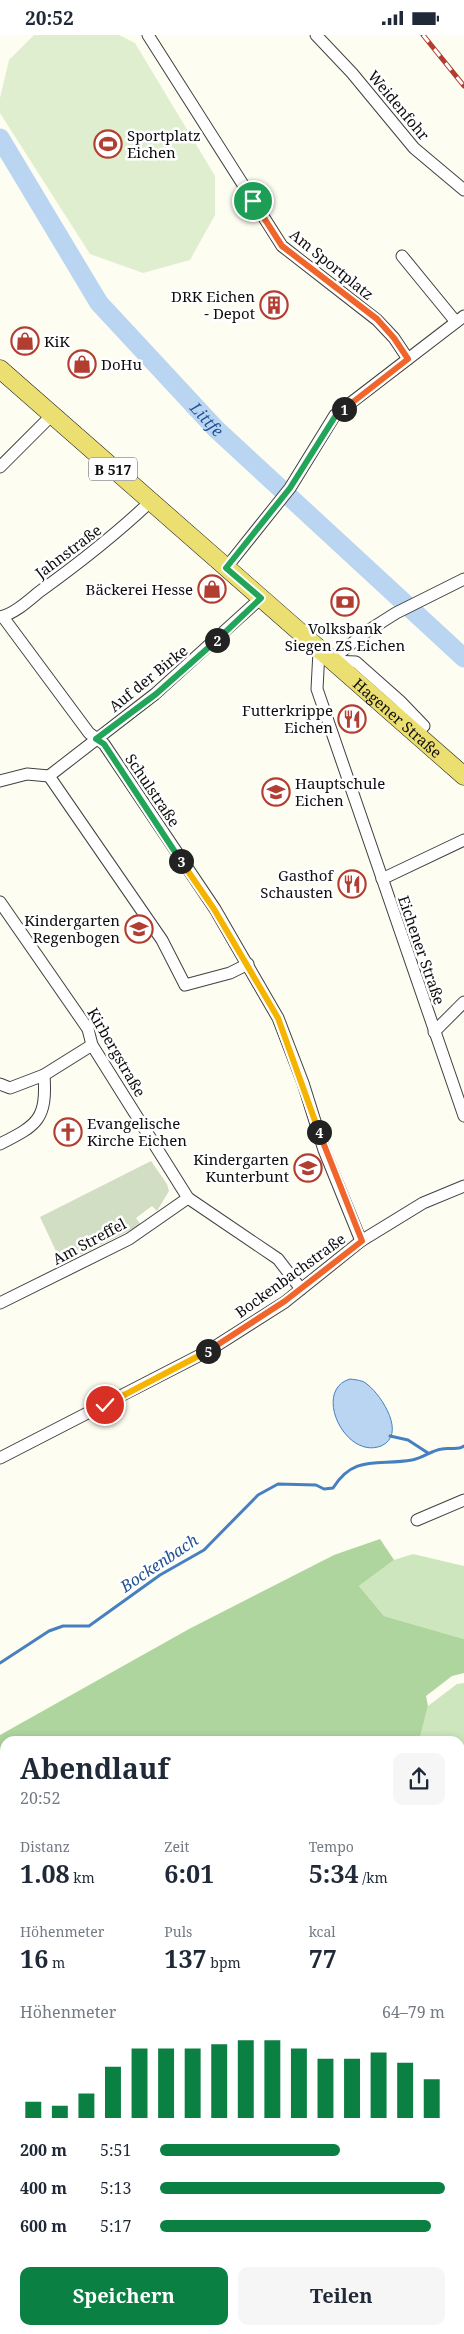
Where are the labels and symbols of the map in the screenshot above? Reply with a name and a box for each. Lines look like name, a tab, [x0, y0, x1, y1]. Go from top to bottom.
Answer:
street label: Weidenfohr	[364, 66, 434, 144]
place label: Sportplatz Eichen	[127, 125, 201, 162]
sports icon: Sportplatz Eichen	[93, 129, 123, 159]
pin	[232, 180, 274, 222]
street label: Am Sportplatz	[286, 224, 378, 304]
place label: DRK Eichen - Depot	[171, 286, 255, 323]
building icon: DRK Eichen - Depot	[259, 290, 289, 320]
shop icon: KiK	[10, 326, 40, 356]
place label: KiK	[44, 331, 70, 351]
shop icon: DoHu	[67, 349, 97, 379]
place label: DoHu	[101, 354, 142, 374]
water label: Littfe	[185, 396, 228, 442]
pin: 1	[332, 397, 356, 421]
road number: B 517	[89, 457, 137, 481]
street label: Jahnstraße	[30, 520, 105, 583]
shop icon: Bäckerei Hesse	[197, 574, 227, 604]
place label: Bäckerei Hesse	[86, 579, 193, 599]
bank icon: Volksbank Siegen ZS Eichen	[330, 587, 360, 617]
place label: Volksbank Siegen ZS Eichen	[285, 618, 405, 655]
pin: 2	[204, 627, 230, 653]
street label: Auf der Birke	[105, 640, 191, 716]
street label: Hagener Straße	[349, 674, 446, 762]
place label: Futterkrippe Eichen	[242, 700, 333, 737]
restaurant icon: Futterkrippe Eichen	[337, 704, 367, 734]
street label: Schulstraße	[121, 749, 185, 831]
place label: Hauptschule Eichen	[295, 773, 385, 810]
school or university icon: Hauptschule Eichen	[261, 777, 291, 807]
pin: 3	[168, 849, 194, 873]
place label: Gasthof Schausten	[260, 865, 334, 902]
restaurant icon: Gasthof Schausten	[337, 869, 367, 899]
street label: Eichener Straße	[394, 893, 450, 1007]
place label: Kindergarten Regenbogen	[24, 910, 120, 947]
school or university icon: Kindergarten Regenbogen	[124, 914, 154, 944]
street label: Kirbergstraße	[83, 1004, 151, 1100]
place label: Evangelische Kirche Eichen	[87, 1113, 187, 1150]
church icon: Evangelische Kirche Eichen	[53, 1117, 83, 1147]
pin: 4	[306, 1119, 332, 1145]
place label: Kindergarten Kunterbunt	[193, 1149, 289, 1186]
school or university icon: Kindergarten Kunterbunt	[293, 1153, 323, 1183]
street label: Am Streffel	[49, 1213, 130, 1269]
street label: Bockenbachstraße	[231, 1228, 349, 1322]
pin: 5	[196, 1339, 220, 1363]
pin	[84, 1384, 126, 1426]
water label: Bockenbach	[115, 1529, 203, 1598]

